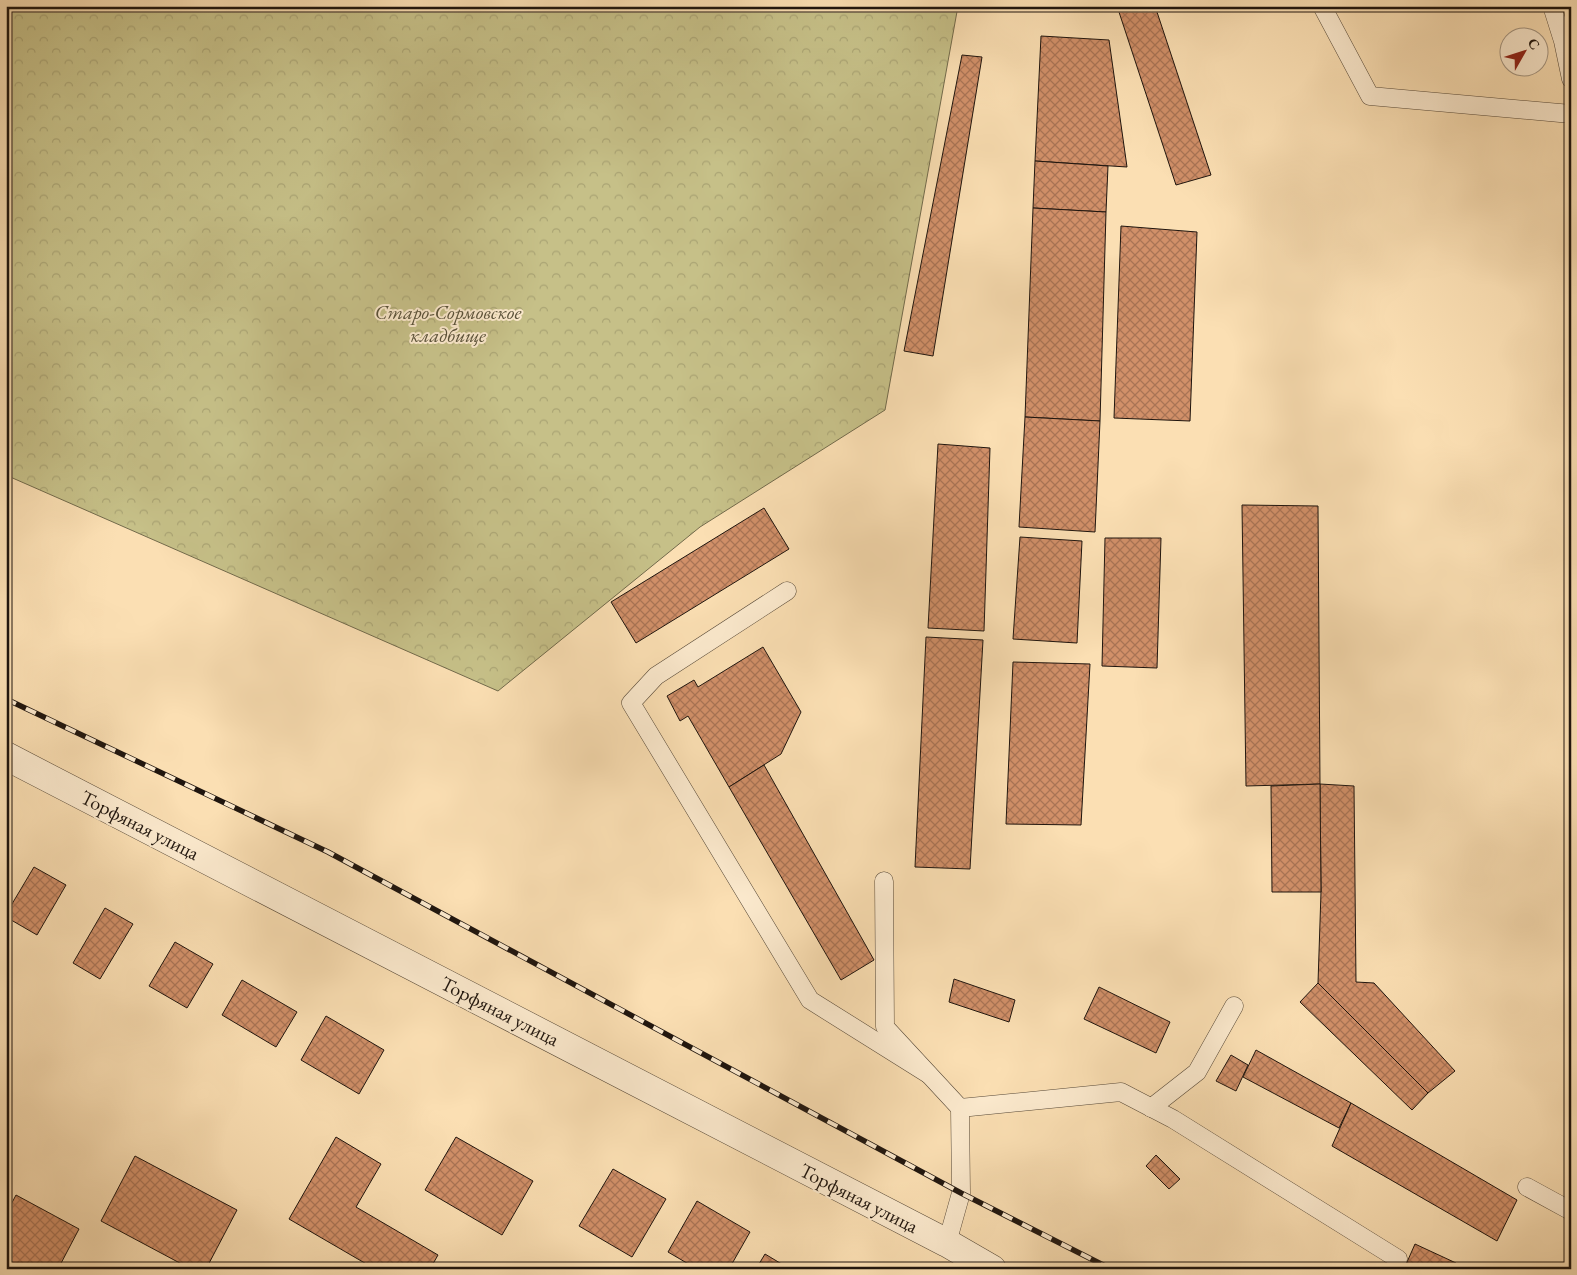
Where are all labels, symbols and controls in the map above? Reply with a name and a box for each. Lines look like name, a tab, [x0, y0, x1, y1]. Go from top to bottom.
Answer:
north arrow	[1500, 28, 1550, 78]
text: С	[1524, 34, 1544, 53]
park label: Старо-Сормовское кладбище	[375, 299, 521, 348]
street label: Торфяная улица	[76, 784, 204, 866]
street label: Торфяная улица	[436, 970, 564, 1052]
street label: Торфяная улица	[795, 1157, 923, 1239]

